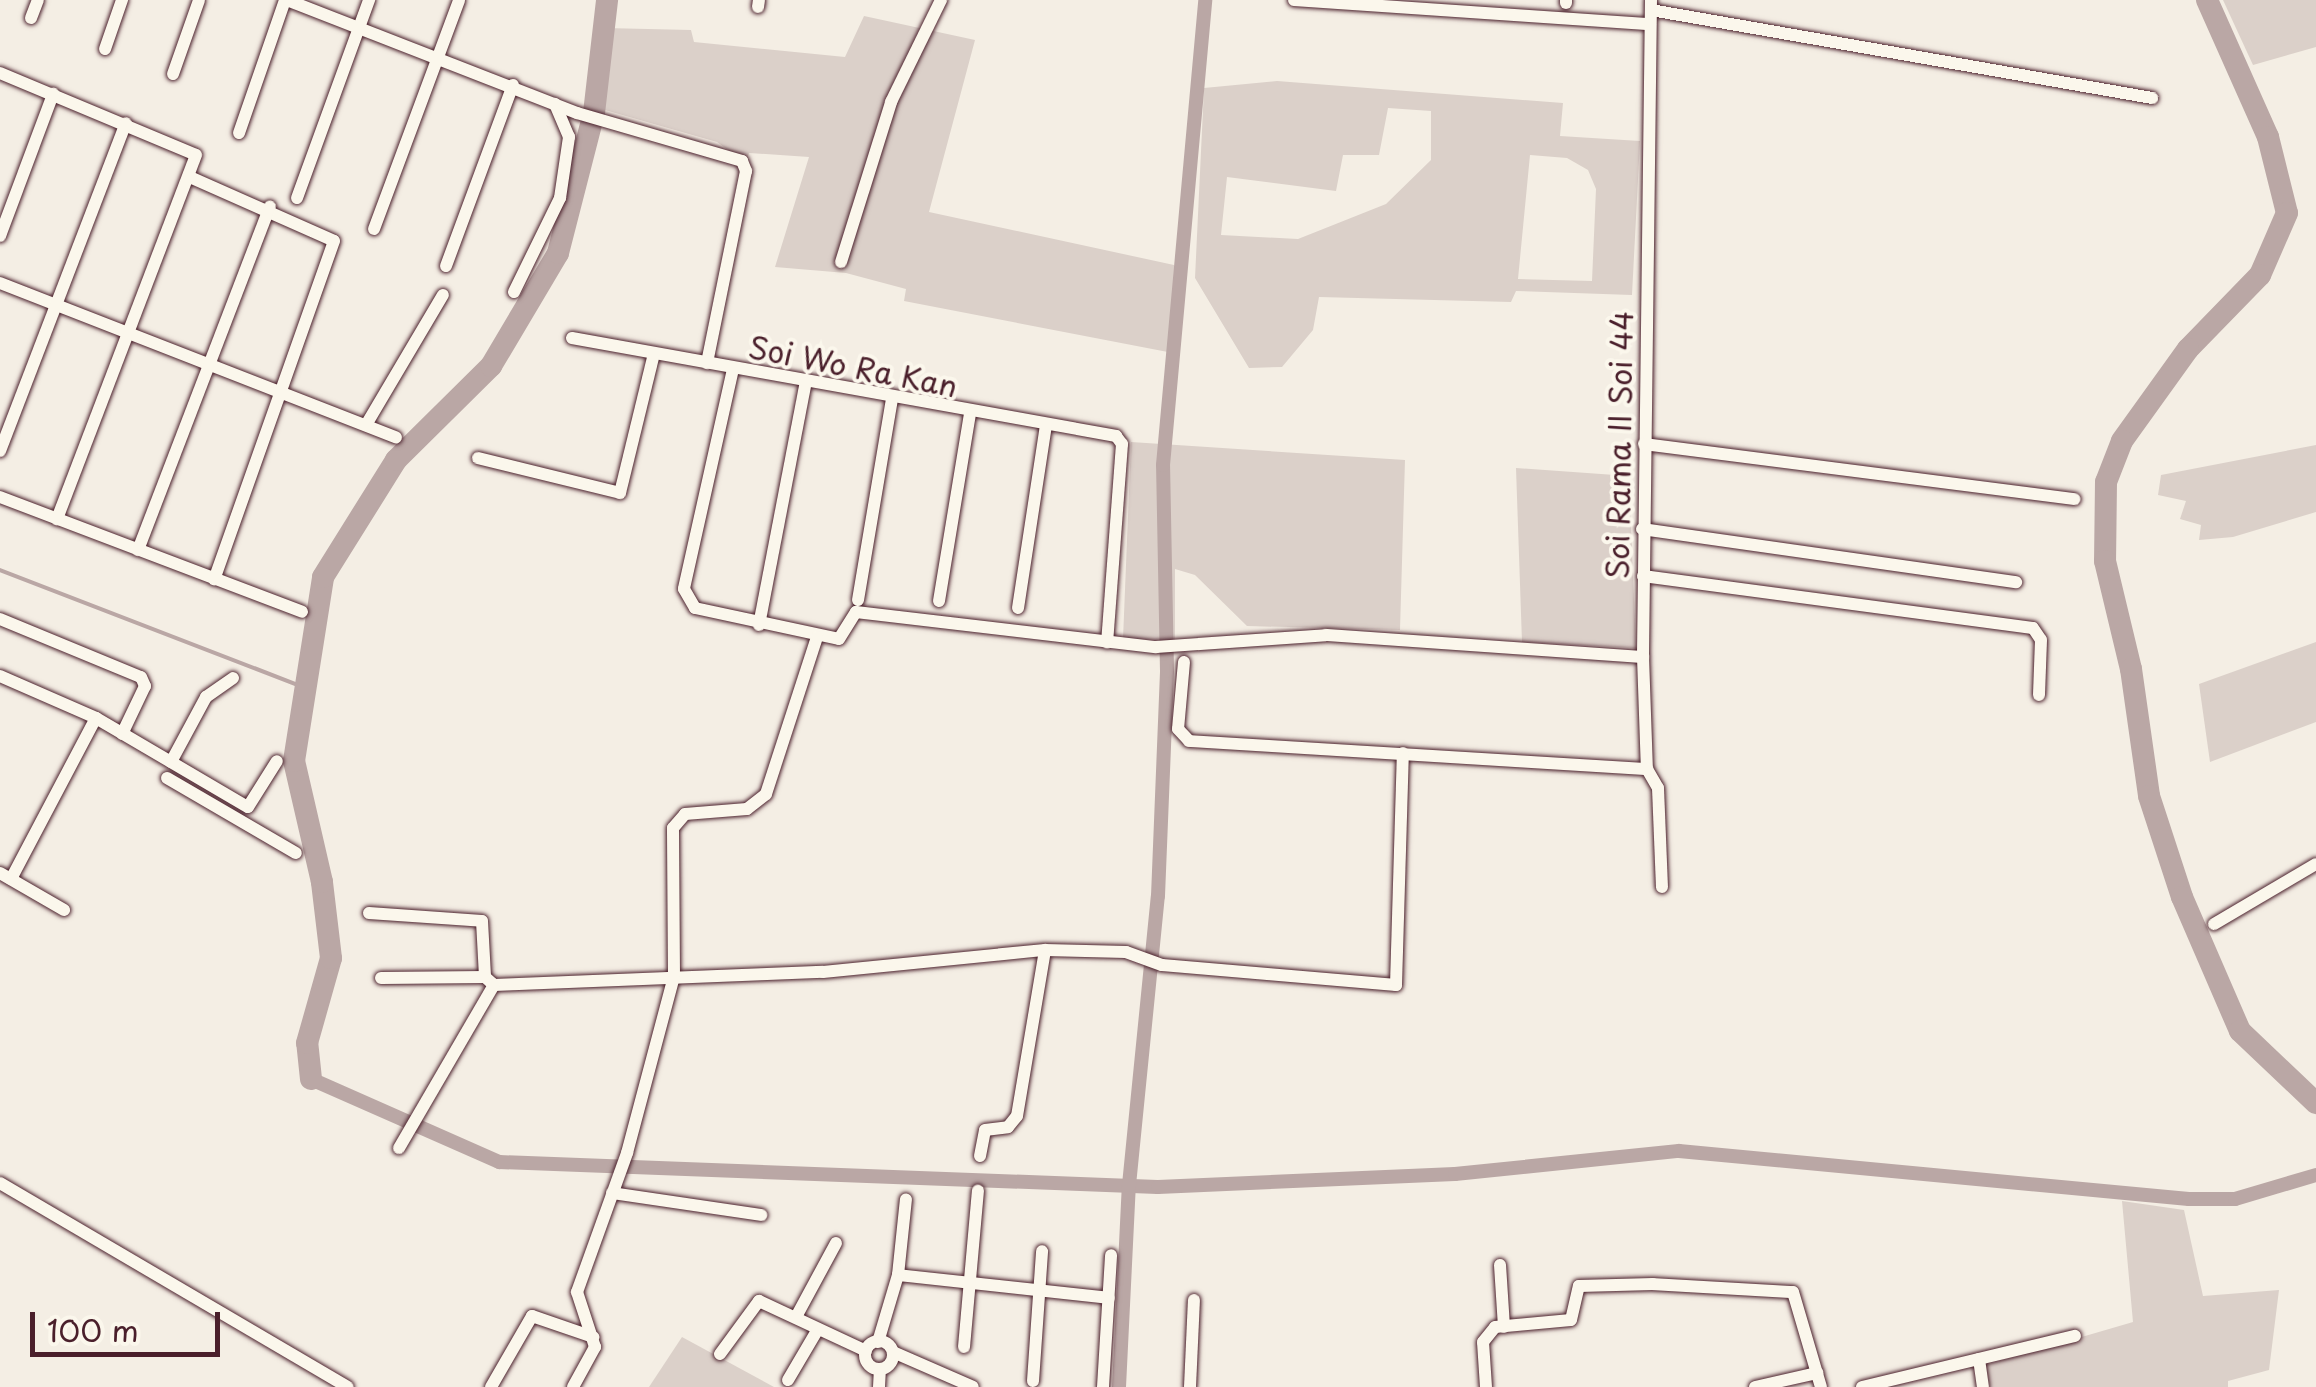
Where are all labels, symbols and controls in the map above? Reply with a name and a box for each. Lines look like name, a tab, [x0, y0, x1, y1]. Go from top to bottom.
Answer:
street label: Soi Rama II Soi 44	[1599, 311, 1639, 579]
street label: Soi Wo Ra Kan	[744, 328, 962, 404]
scale bar	[35, 1292, 225, 1354]
text: 100 m	[47, 1307, 139, 1352]

